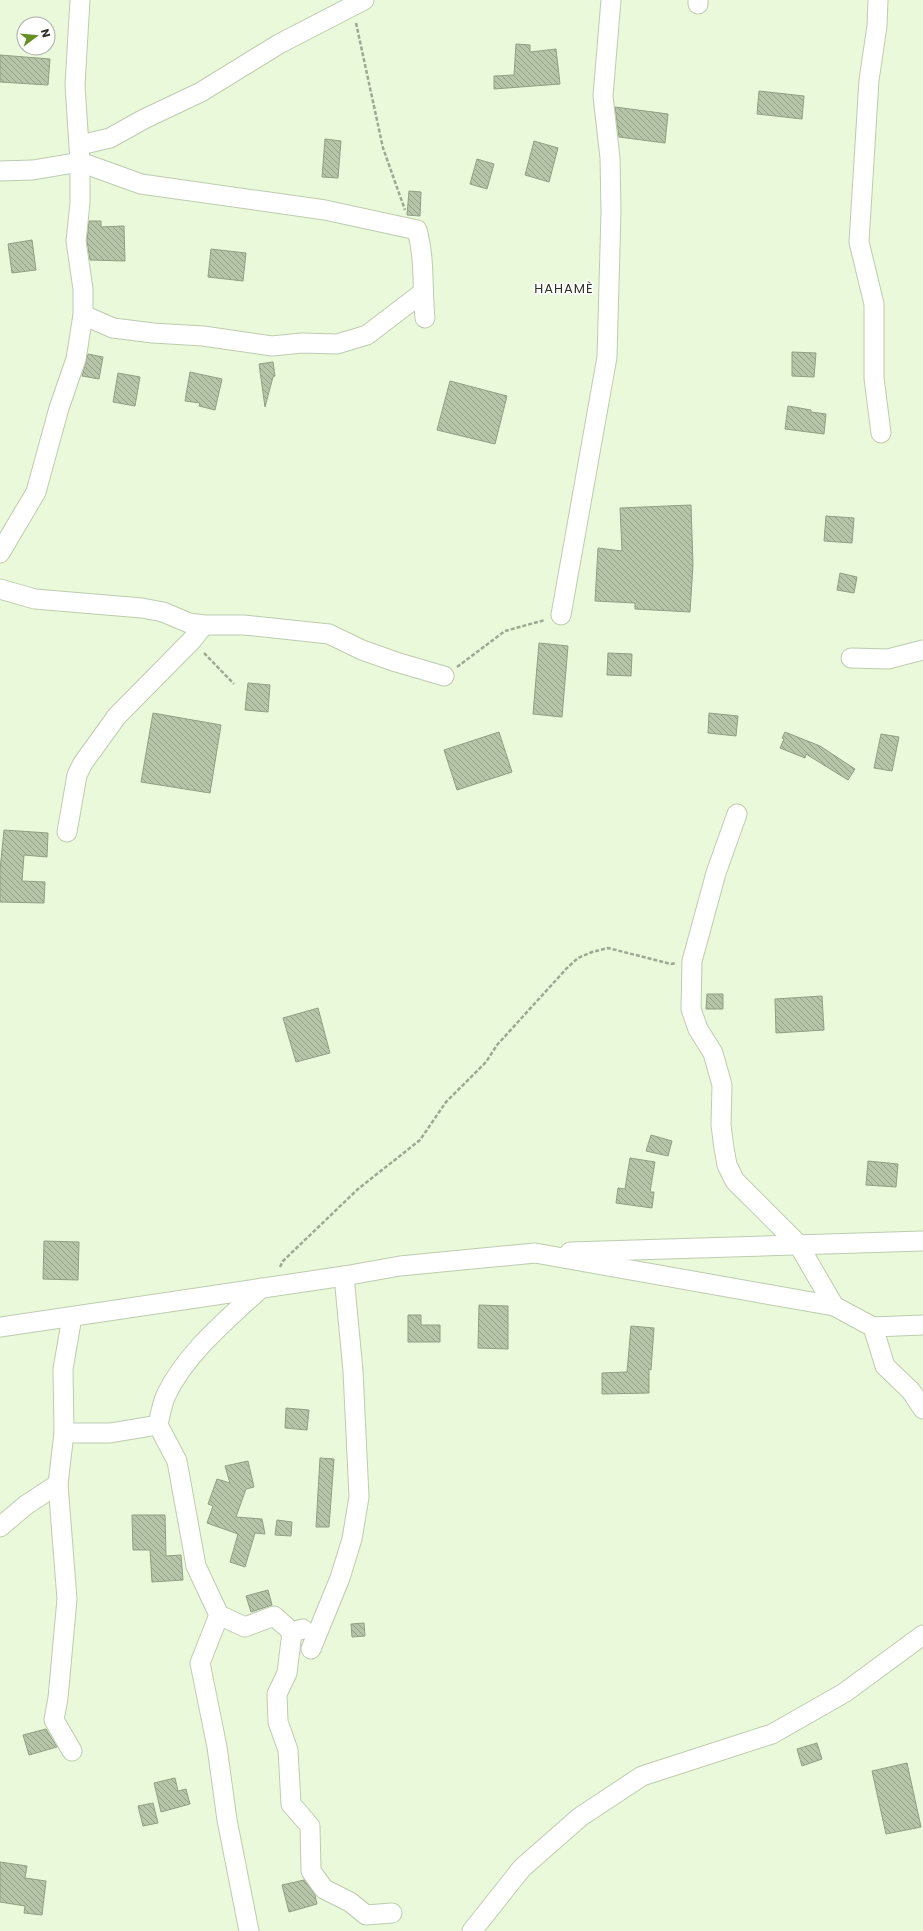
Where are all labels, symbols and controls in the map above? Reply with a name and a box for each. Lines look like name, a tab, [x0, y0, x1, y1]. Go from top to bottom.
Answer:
north arrow	[16, 16, 56, 56]
text: N	[37, 27, 54, 39]
district label: HAHAMÈ	[534, 279, 594, 298]

